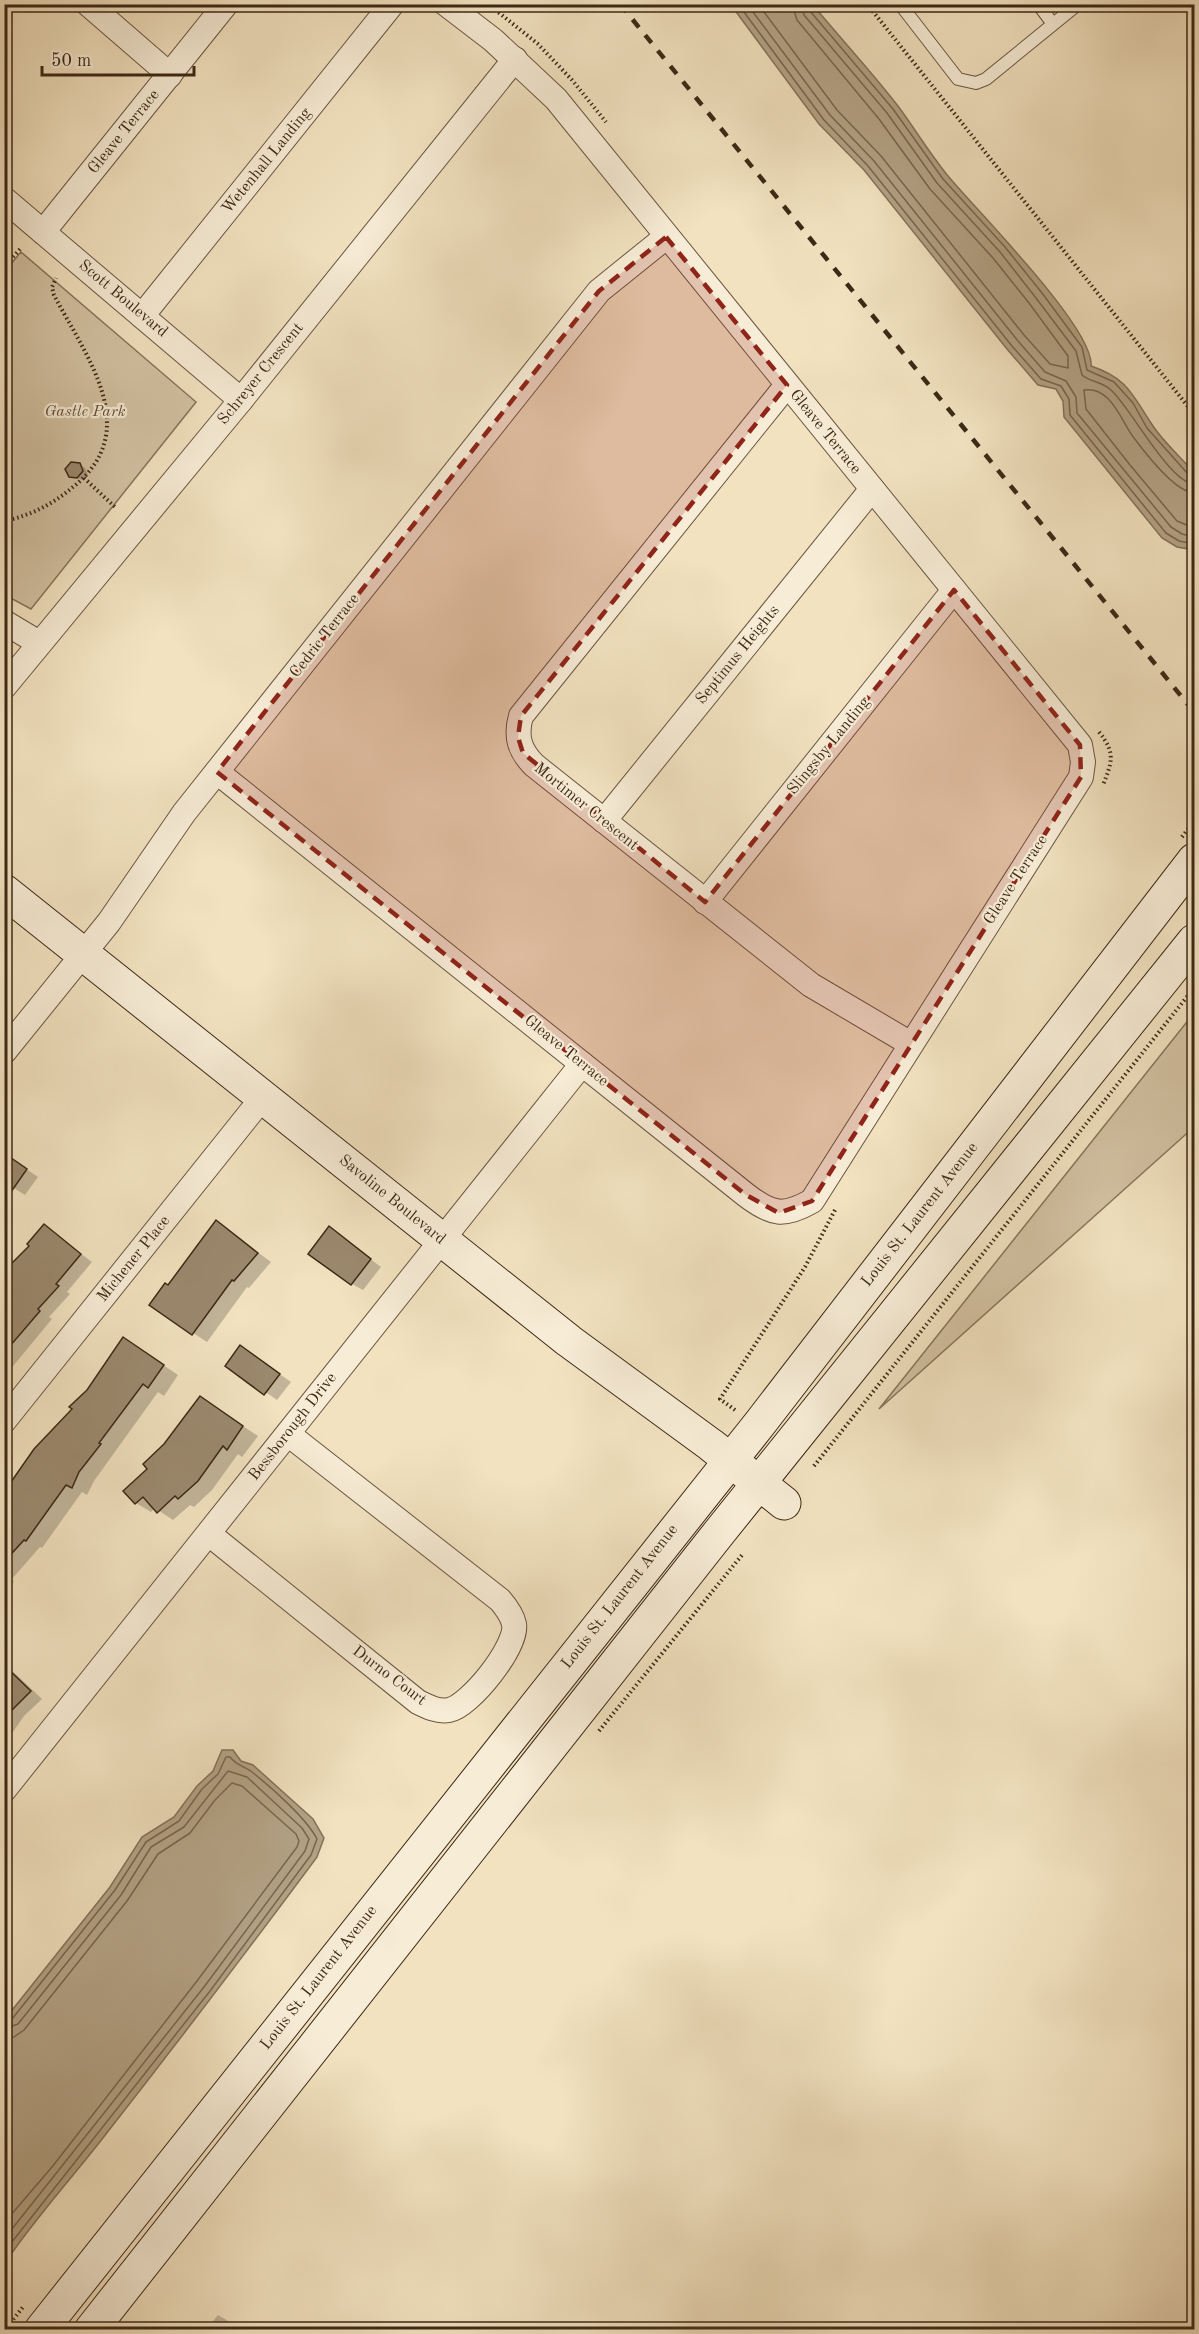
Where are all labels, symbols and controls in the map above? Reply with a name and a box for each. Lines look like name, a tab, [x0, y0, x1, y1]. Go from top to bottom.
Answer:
scale bar	[42, 39, 194, 77]
text: 50 m	[51, 52, 91, 70]
street label: Gleave Terrace	[85, 87, 163, 177]
street label: Wetenhall Landing	[219, 105, 315, 217]
street label: Scott Boulevard	[76, 257, 170, 341]
street label: Schreyer Crescent	[215, 320, 307, 428]
street label: Gleave Terrace	[786, 387, 864, 477]
park label: Gastle Park	[45, 404, 126, 420]
street label: Cedric Terrace	[287, 591, 363, 681]
street label: Septimus Heights	[693, 602, 783, 708]
street label: Slingsby Landing	[785, 694, 874, 798]
street label: Mortimer Crescent	[531, 760, 642, 854]
street label: Gleave Terrace	[981, 832, 1051, 928]
street label: Gleave Terrace	[521, 1012, 611, 1090]
street label: Louis St. Laurent Avenue	[859, 1140, 981, 1290]
street label: Savoline Boulevard	[336, 1152, 448, 1248]
street label: Michener Place	[95, 1213, 173, 1305]
street label: Bessborough Drive	[246, 1370, 340, 1484]
street label: Louis St. Laurent Avenue	[559, 1522, 681, 1672]
street label: Durno Court	[349, 1643, 429, 1709]
street label: Louis St. Laurent Avenue	[258, 1903, 380, 2053]

